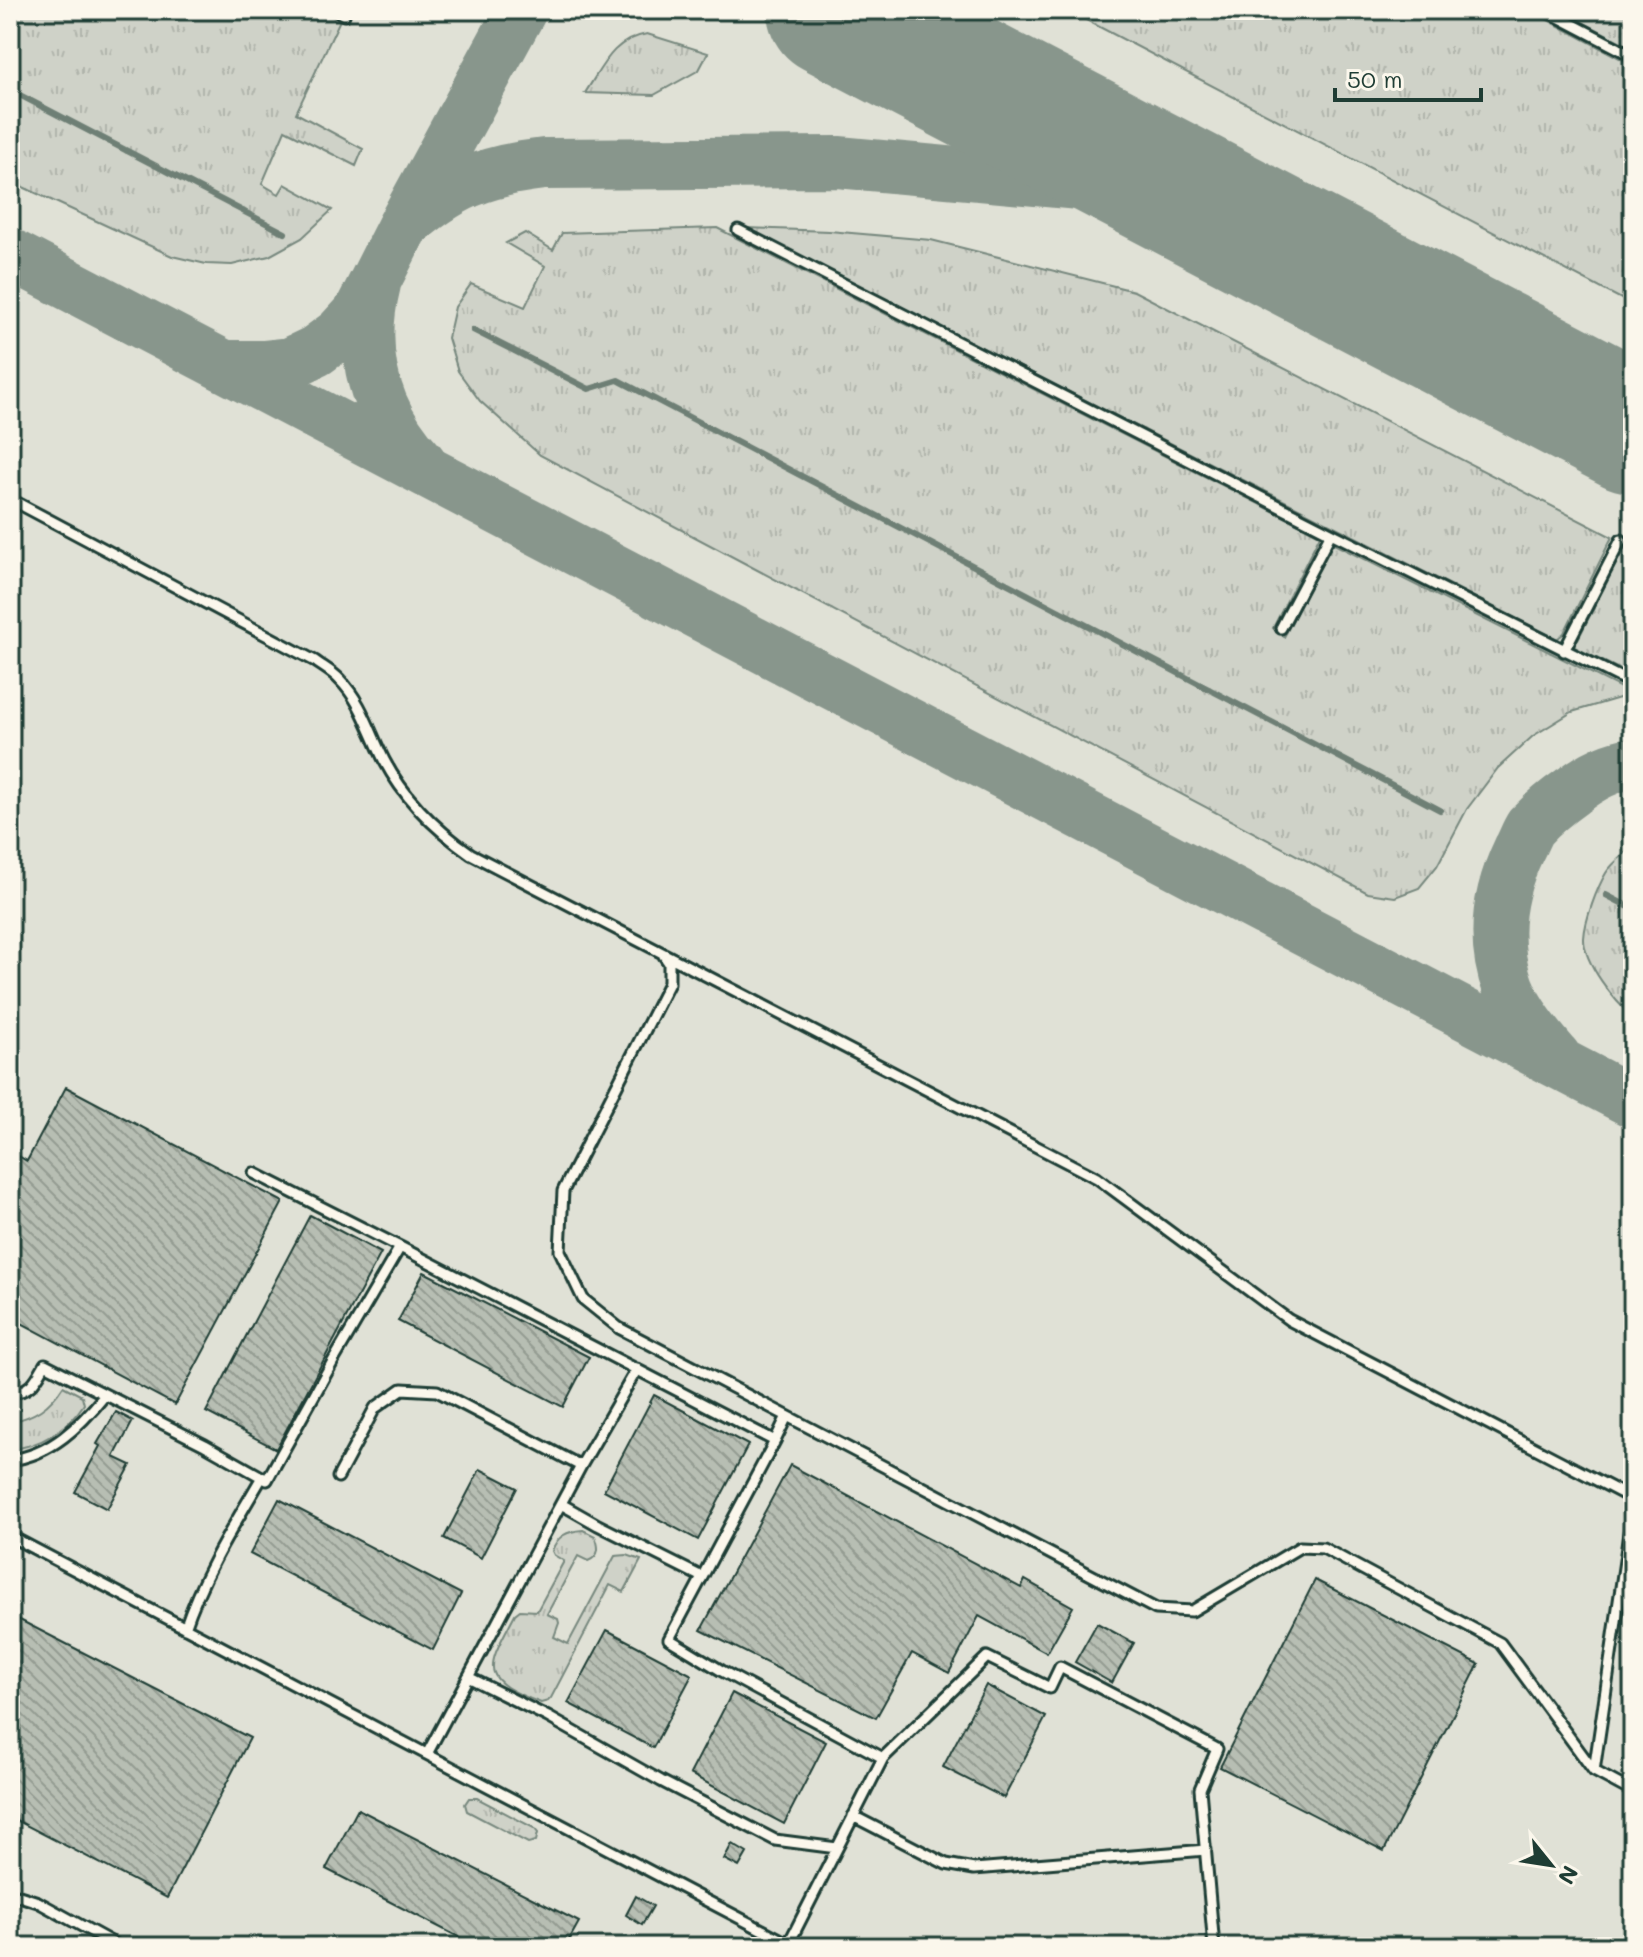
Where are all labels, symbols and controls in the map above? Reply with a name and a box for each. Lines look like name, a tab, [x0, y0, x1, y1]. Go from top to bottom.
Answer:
scale bar	[1335, 52, 1481, 102]
text: 50 m	[1347, 63, 1403, 94]
north arrow	[1511, 1825, 1591, 1905]
text: N	[1552, 1861, 1585, 1890]

